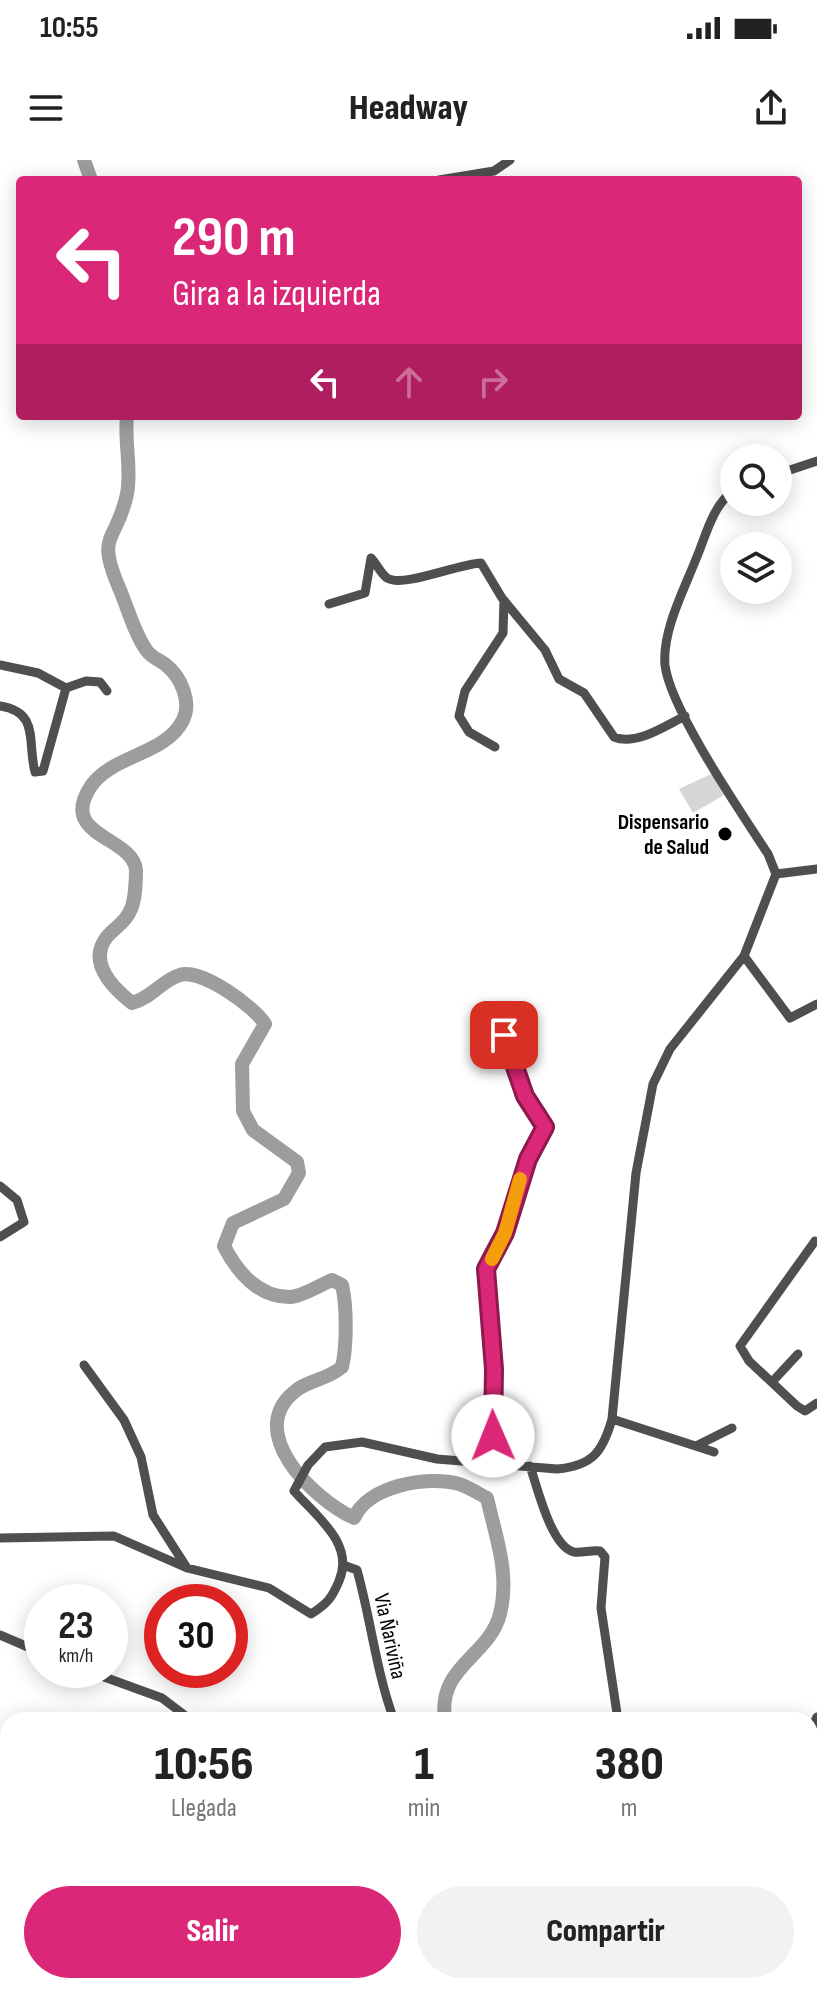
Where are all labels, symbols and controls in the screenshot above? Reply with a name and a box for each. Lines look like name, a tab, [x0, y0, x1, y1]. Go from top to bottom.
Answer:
text: 10:55	[40, 10, 99, 46]
icon: menu	[24, 86, 68, 130]
icon: share	[749, 86, 793, 130]
text: Headway	[349, 87, 468, 130]
text: 290 m	[172, 205, 296, 272]
icon: left	[40, 208, 144, 312]
text: Gira a la izquierda	[172, 273, 381, 316]
icon: left	[303, 360, 347, 404]
icon: ahead	[387, 360, 431, 404]
icon: right	[471, 360, 515, 404]
map controls	[720, 444, 792, 604]
button: search	[720, 444, 792, 516]
button: layers	[720, 532, 792, 604]
place label: Dispensario de Salud	[618, 809, 709, 861]
marker: Dispensario de Salud	[716, 825, 734, 843]
pin	[470, 1001, 538, 1069]
icon: arrive	[482, 1013, 526, 1057]
position arrow	[451, 1394, 535, 1478]
speed limit sign: 30	[144, 1584, 248, 1688]
street label: Via Ñariviña	[367, 1591, 412, 1681]
text: 23	[58, 1602, 94, 1650]
text: km/h	[59, 1644, 93, 1668]
text: 10:56	[154, 1736, 254, 1793]
text: 1	[414, 1736, 434, 1793]
text: 380	[595, 1736, 664, 1793]
text: Llegada	[171, 1793, 237, 1824]
text: min	[408, 1793, 440, 1824]
text: m	[621, 1793, 638, 1824]
button: Salir	[24, 1886, 401, 1978]
button: Compartir	[417, 1886, 794, 1978]

